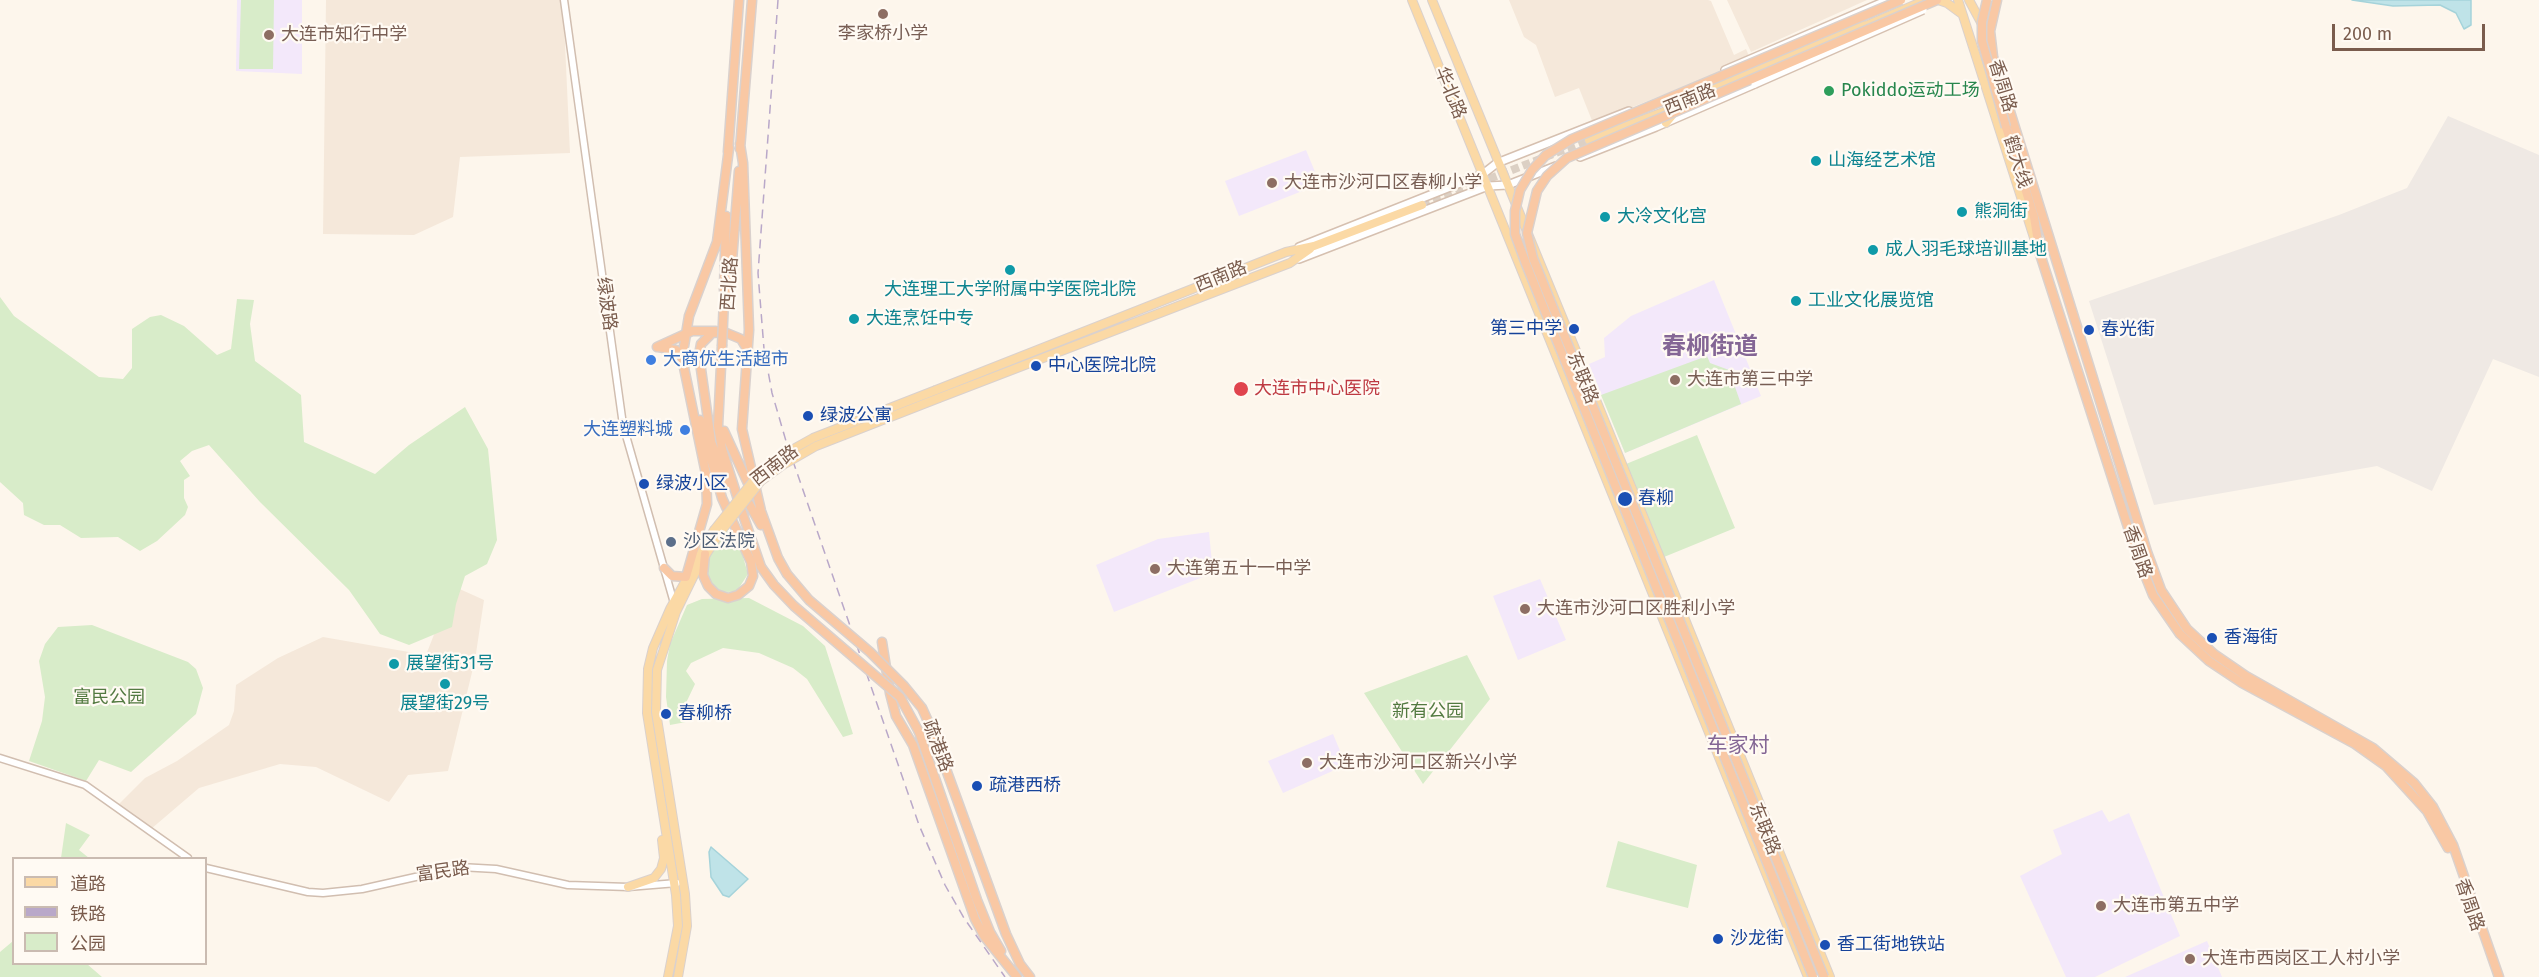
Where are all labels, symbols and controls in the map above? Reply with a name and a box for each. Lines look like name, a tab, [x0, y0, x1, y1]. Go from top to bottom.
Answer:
marker: 李家桥小学	[876, 7, 890, 21]
scale bar	[2335, 12, 2488, 50]
place label: 李家桥小学	[838, 23, 928, 45]
text: 200 m	[2343, 23, 2392, 45]
place label: 大连市知行中学	[281, 24, 407, 46]
marker: 大连市知行中学	[262, 28, 276, 42]
street label: 香周路	[1984, 57, 2020, 115]
street label: 华北路	[1430, 64, 1470, 122]
street label: 西南路	[1661, 80, 1719, 120]
place label: Pokiddo运动工场	[1841, 80, 1980, 102]
marker: Pokiddo运动工场	[1822, 84, 1836, 98]
street label: 鹤大线	[1999, 133, 2035, 191]
place label: 山海经艺术馆	[1828, 150, 1936, 172]
marker: 山海经艺术馆	[1809, 154, 1823, 168]
place label: 大连市沙河口区春柳小学	[1284, 172, 1482, 194]
marker: 大连市沙河口区春柳小学	[1265, 176, 1279, 190]
place label: 熊洞街	[1974, 201, 2028, 223]
marker: 熊洞街	[1955, 205, 1969, 219]
place label: 大冷文化宫	[1617, 206, 1707, 228]
marker: 大冷文化宫	[1598, 210, 1612, 224]
place label: 成人羽毛球培训基地	[1885, 239, 2047, 261]
marker: 成人羽毛球培训基地	[1866, 243, 1880, 257]
street label: 西北路	[717, 256, 743, 312]
street label: 西南路	[1192, 257, 1250, 297]
marker: 大连理工大学附属中学医院北院	[1003, 263, 1017, 277]
street label: 绿波路	[592, 276, 620, 332]
place label: 大连理工大学附属中学医院北院	[884, 279, 1136, 301]
place label: 工业文化展览馆	[1808, 290, 1934, 312]
marker: 工业文化展览馆	[1789, 294, 1803, 308]
place label: 大连烹饪中专	[866, 308, 974, 330]
marker: 大连烹饪中专	[847, 312, 861, 326]
place label: 第三中学	[1490, 318, 1562, 340]
place label: 春光街	[2101, 319, 2155, 341]
marker: 第三中学	[1567, 322, 1581, 336]
marker: 春光街	[2082, 323, 2096, 337]
district label: 春柳街道	[1662, 333, 1758, 361]
place label: 大商优生活超市	[663, 349, 789, 371]
street label: 东联路	[1562, 349, 1602, 407]
marker: 大商优生活超市	[644, 353, 658, 367]
place label: 中心医院北院	[1048, 355, 1156, 377]
marker: 中心医院北院	[1029, 359, 1043, 373]
place label: 大连市第三中学	[1687, 369, 1813, 391]
marker: 大连市第三中学	[1668, 373, 1682, 387]
place label: 大连市中心医院	[1254, 378, 1380, 400]
marker: 大连市中心医院	[1232, 380, 1250, 398]
place label: 绿波公寓	[820, 405, 892, 427]
marker: 绿波公寓	[801, 409, 815, 423]
place label: 大连塑料城	[583, 419, 673, 441]
marker: 大连塑料城	[678, 423, 692, 437]
street label: 西南路	[747, 441, 803, 491]
place label: 绿波小区	[656, 473, 728, 495]
marker: 绿波小区	[637, 477, 651, 491]
place label: 春柳	[1638, 488, 1674, 510]
marker: 春柳	[1616, 490, 1634, 508]
street label: 香周路	[2118, 523, 2156, 581]
place label: 沙区法院	[683, 531, 755, 553]
marker: 沙区法院	[664, 535, 678, 549]
place label: 大连第五十一中学	[1167, 558, 1311, 580]
marker: 大连第五十一中学	[1148, 562, 1162, 576]
place label: 大连市沙河口区胜利小学	[1537, 598, 1735, 620]
marker: 大连市沙河口区胜利小学	[1518, 602, 1532, 616]
place label: 香海街	[2224, 627, 2278, 649]
marker: 香海街	[2205, 631, 2219, 645]
place label: 展望街31号	[406, 653, 494, 675]
marker: 展望街31号	[387, 657, 401, 671]
marker: 展望街29号	[438, 677, 452, 691]
park label: 富民公园	[73, 687, 145, 709]
place label: 展望街29号	[400, 693, 490, 715]
park label: 新有公园	[1392, 701, 1464, 723]
place label: 春柳桥	[678, 703, 732, 725]
marker: 春柳桥	[659, 707, 673, 721]
street label: 疏港路	[917, 717, 957, 775]
district label: 车家村	[1707, 733, 1769, 759]
place label: 大连市沙河口区新兴小学	[1319, 752, 1517, 774]
marker: 大连市沙河口区新兴小学	[1300, 756, 1314, 770]
place label: 疏港西桥	[989, 775, 1061, 797]
marker: 疏港西桥	[970, 779, 984, 793]
street label: 东联路	[1744, 800, 1784, 858]
legend	[12, 857, 207, 965]
street label: 富民路	[415, 858, 471, 886]
text: 道路	[70, 873, 106, 895]
street label: 香周路	[2450, 876, 2488, 934]
place label: 大连市第五中学	[2113, 895, 2239, 917]
marker: 大连市第五中学	[2094, 899, 2108, 913]
text: 铁路	[70, 903, 106, 925]
place label: 沙龙街	[1730, 928, 1784, 950]
marker: 沙龙街	[1711, 932, 1725, 946]
text: 公园	[70, 933, 106, 955]
place label: 香工街地铁站	[1837, 934, 1945, 956]
marker: 香工街地铁站	[1818, 938, 1832, 952]
place label: 大连市西岗区工人村小学	[2202, 948, 2400, 970]
marker: 大连市西岗区工人村小学	[2183, 952, 2197, 966]

